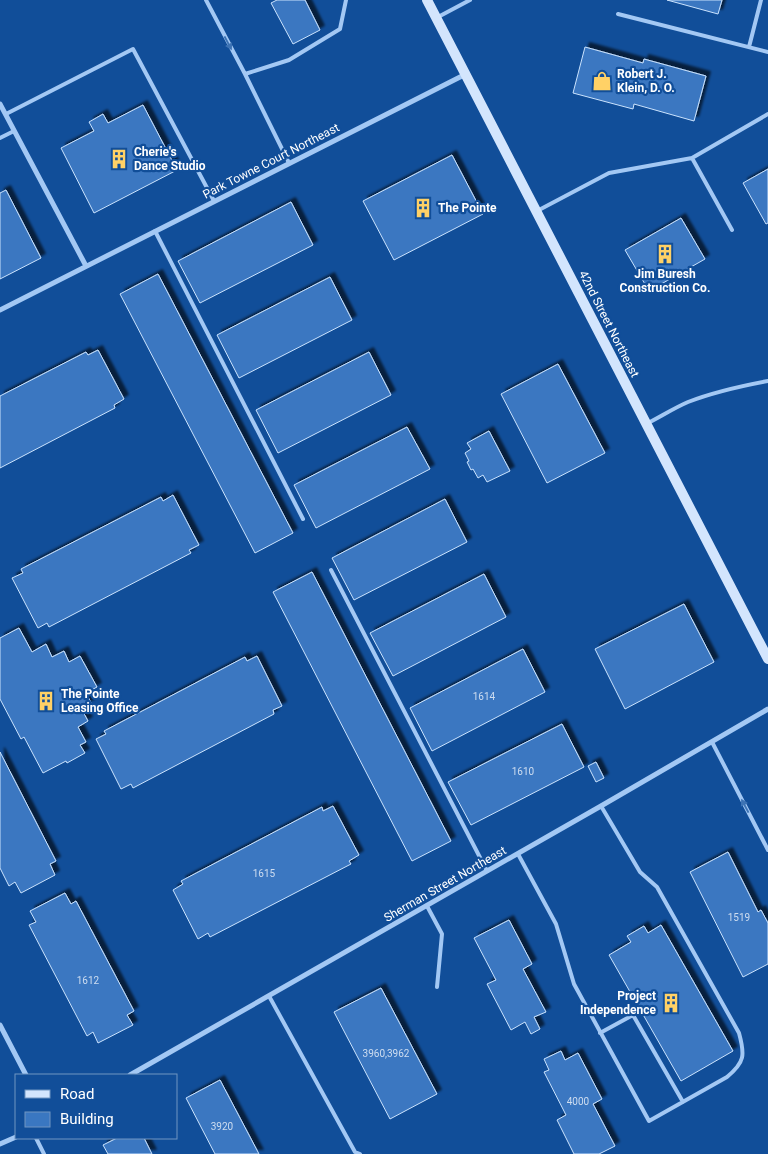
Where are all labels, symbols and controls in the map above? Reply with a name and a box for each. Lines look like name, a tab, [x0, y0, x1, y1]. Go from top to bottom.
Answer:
one-way arrow	[224, 36, 233, 50]
place label: Robert J. Klein, D. O.	[617, 67, 675, 95]
shop icon: Robert J. Klein, D. O.	[591, 70, 613, 92]
street label: Park Towne Court Northeast	[200, 120, 342, 202]
place label: Cherie's Dance Studio	[134, 145, 206, 173]
building icon: Cherie's Dance Studio	[108, 148, 130, 170]
building icon: The Pointe	[412, 197, 434, 219]
place label: The Pointe	[438, 201, 497, 215]
building icon: Jim Buresh Construction Co.	[654, 243, 676, 265]
place label: Jim Buresh Construction Co.	[620, 267, 710, 295]
street label: 42nd Street Northeast	[576, 268, 642, 380]
place label: The Pointe Leasing Office	[61, 687, 139, 715]
building icon: The Pointe Leasing Office	[35, 690, 57, 712]
house number: 1614	[473, 691, 496, 702]
house number: 1610	[512, 766, 535, 777]
one-way arrow	[741, 799, 749, 814]
street label: Sherman Street Northeast	[381, 843, 509, 925]
house number: 1615	[253, 868, 276, 879]
house number: 1519	[728, 912, 750, 923]
house number: 1612	[77, 975, 100, 986]
place label: Project Independence	[580, 989, 657, 1017]
building icon: Project Independence	[660, 992, 682, 1014]
house number: 3960,3962	[363, 1048, 410, 1059]
legend	[15, 1074, 178, 1139]
text: Road	[60, 1085, 94, 1103]
house number: 4000	[567, 1096, 590, 1107]
text: Building	[60, 1110, 114, 1128]
house number: 3920	[211, 1121, 234, 1132]

